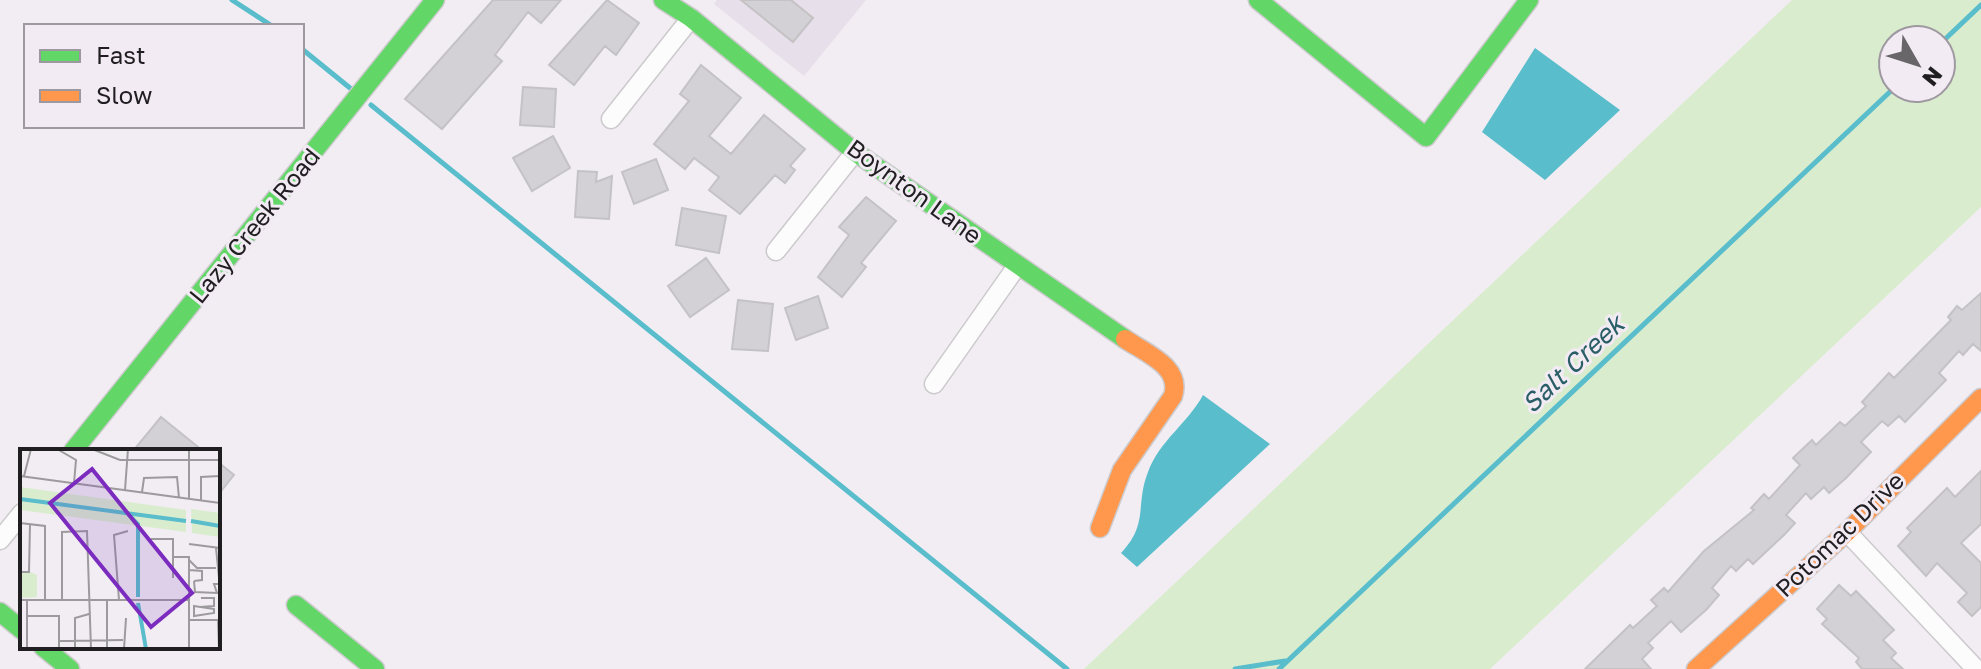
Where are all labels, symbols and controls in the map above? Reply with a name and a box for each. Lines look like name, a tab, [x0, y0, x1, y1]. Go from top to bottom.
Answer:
legend	[24, 24, 304, 128]
north arrow	[1877, 24, 1957, 104]
text: Fast	[96, 40, 146, 69]
text: N	[1917, 62, 1949, 92]
text: Slow	[96, 80, 152, 109]
street label: Boynton Lane	[842, 132, 988, 249]
street label: Lazy Creek Road	[182, 142, 325, 308]
water label: Salt Creek	[1515, 307, 1632, 419]
inset map	[20, 449, 220, 649]
street label: Potomac Drive	[1769, 465, 1909, 602]

